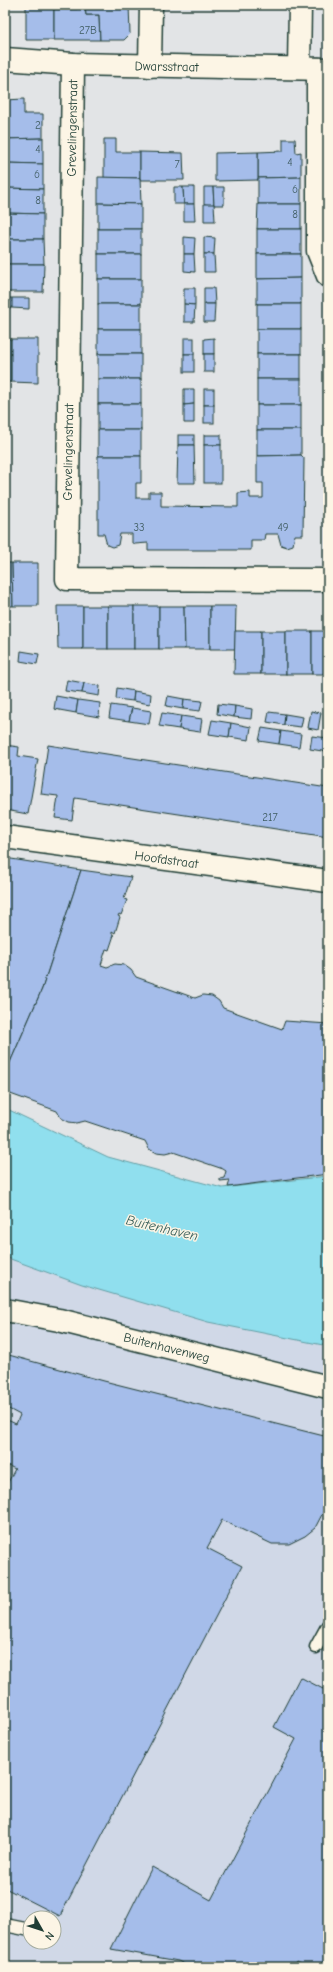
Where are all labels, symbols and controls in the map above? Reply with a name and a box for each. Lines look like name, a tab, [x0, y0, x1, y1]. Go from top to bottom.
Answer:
house number: 27B	[79, 24, 97, 37]
street label: Dwarsstraat	[135, 58, 200, 74]
street label: Grevelingenstraat	[64, 78, 80, 177]
house number: 2	[35, 119, 41, 132]
house number: 4	[35, 143, 41, 156]
house number: 4	[287, 156, 293, 169]
house number: 7	[174, 158, 180, 171]
house number: 6	[34, 168, 40, 181]
house number: 6	[292, 183, 298, 196]
house number: 8	[35, 194, 41, 207]
house number: 8	[292, 208, 298, 221]
street label: Grevelingenstraat	[60, 402, 76, 501]
house number: 33	[133, 521, 145, 534]
house number: 49	[277, 521, 289, 534]
house number: 217	[262, 811, 278, 824]
street label: Hoofdstraat	[134, 847, 201, 871]
water label: Buitenhaven	[124, 1211, 200, 1245]
street label: Buitenhavenweg	[122, 1329, 211, 1365]
north arrow	[22, 1910, 62, 1950]
text: N	[42, 1929, 57, 1943]

